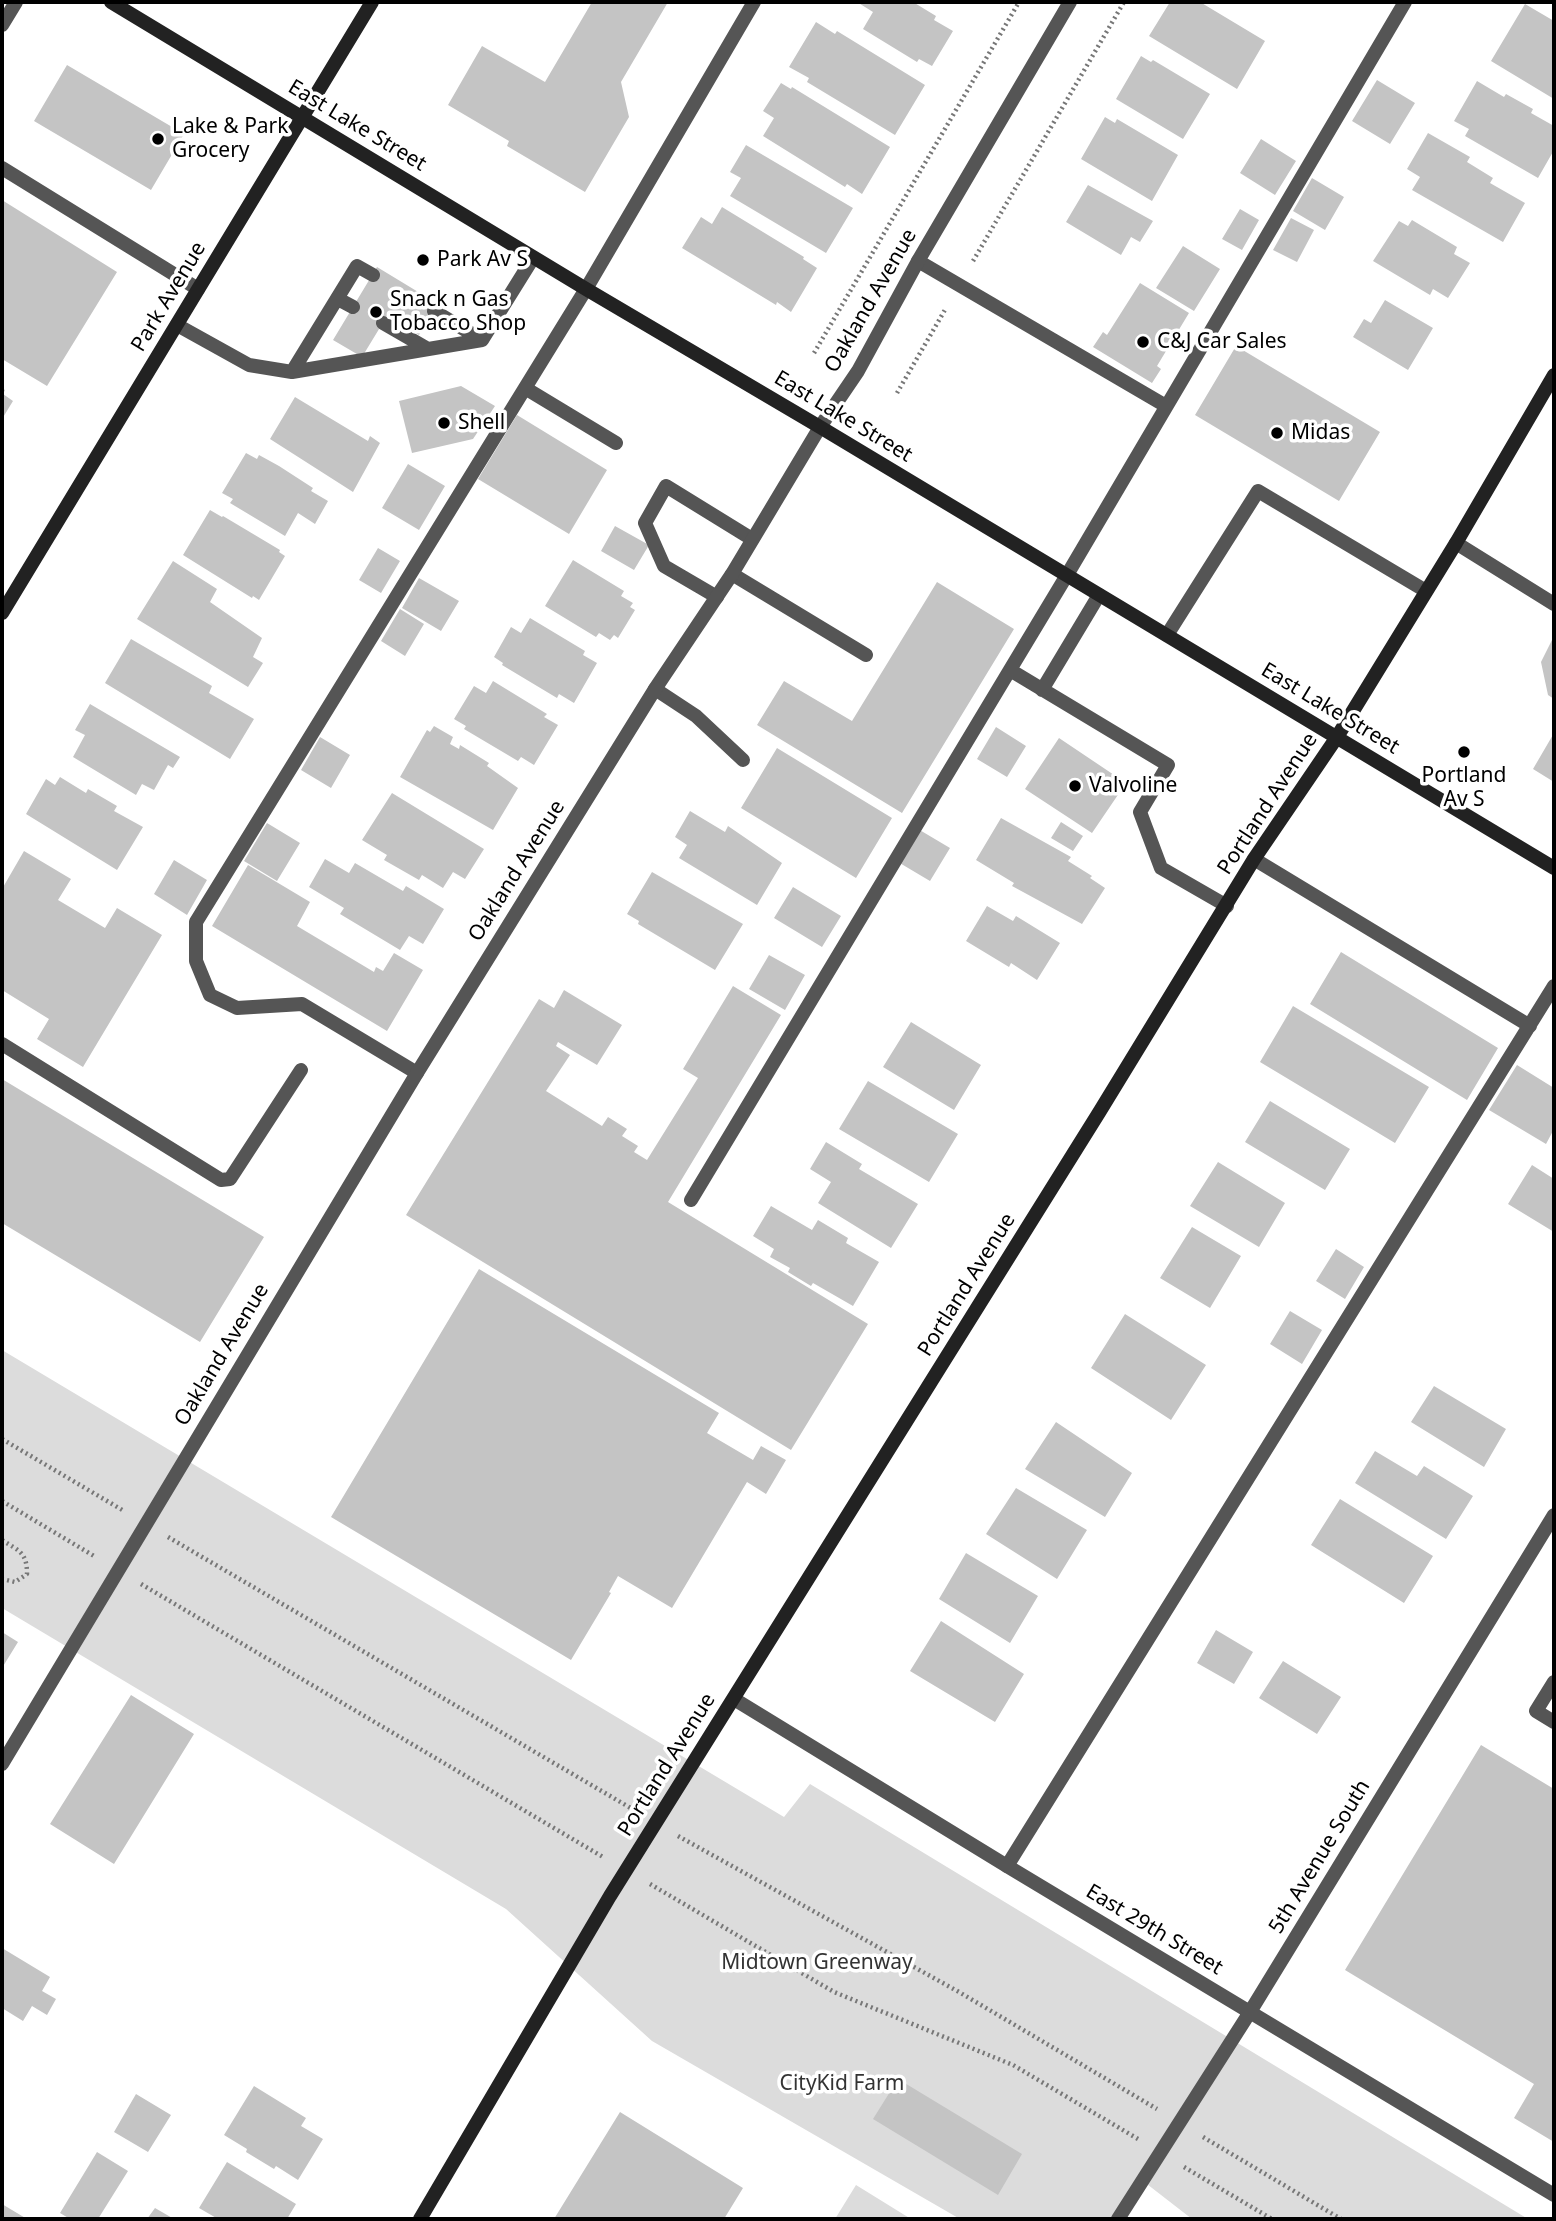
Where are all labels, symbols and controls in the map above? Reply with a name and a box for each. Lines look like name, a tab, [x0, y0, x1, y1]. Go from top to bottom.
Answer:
street label: East Lake Street	[283, 75, 431, 177]
place label: Lake & Park Grocery	[172, 114, 289, 164]
marker: Lake & Park Grocery	[150, 131, 166, 147]
street label: Oakland Avenue	[820, 225, 922, 377]
street label: Park Avenue	[126, 238, 212, 356]
place label: Park Av S	[437, 247, 528, 273]
marker: Park Av S	[415, 252, 431, 268]
place label: Snack n Gas Tobacco Shop	[390, 287, 526, 337]
marker: Snack n Gas Tobacco Shop	[368, 304, 384, 320]
place label: C&J Car Sales	[1157, 329, 1287, 355]
marker: C&J Car Sales	[1135, 334, 1151, 350]
street label: East Lake Street	[769, 366, 917, 468]
place label: Shell	[458, 410, 505, 436]
marker: Shell	[436, 415, 452, 431]
place label: Midas	[1291, 420, 1350, 446]
marker: Midas	[1269, 425, 1285, 441]
street label: East Lake Street	[1256, 658, 1404, 760]
street label: Portland Avenue	[1213, 728, 1323, 880]
marker: Portland Av S	[1456, 744, 1472, 760]
place label: Portland Av S	[1422, 763, 1506, 813]
place label: Valvoline	[1089, 773, 1177, 799]
marker: Valvoline	[1067, 778, 1083, 794]
street label: Oakland Avenue	[463, 796, 571, 946]
street label: Portland Avenue	[913, 1209, 1021, 1361]
street label: Oakland Avenue	[170, 1279, 274, 1431]
street label: Portland Avenue	[613, 1689, 721, 1841]
street label: 5th Avenue South	[1264, 1776, 1376, 1938]
street label: East 29th Street	[1081, 1879, 1227, 1981]
park label: Midtown Greenway	[721, 1950, 913, 1976]
park label: CityKid Farm	[780, 2071, 904, 2097]

